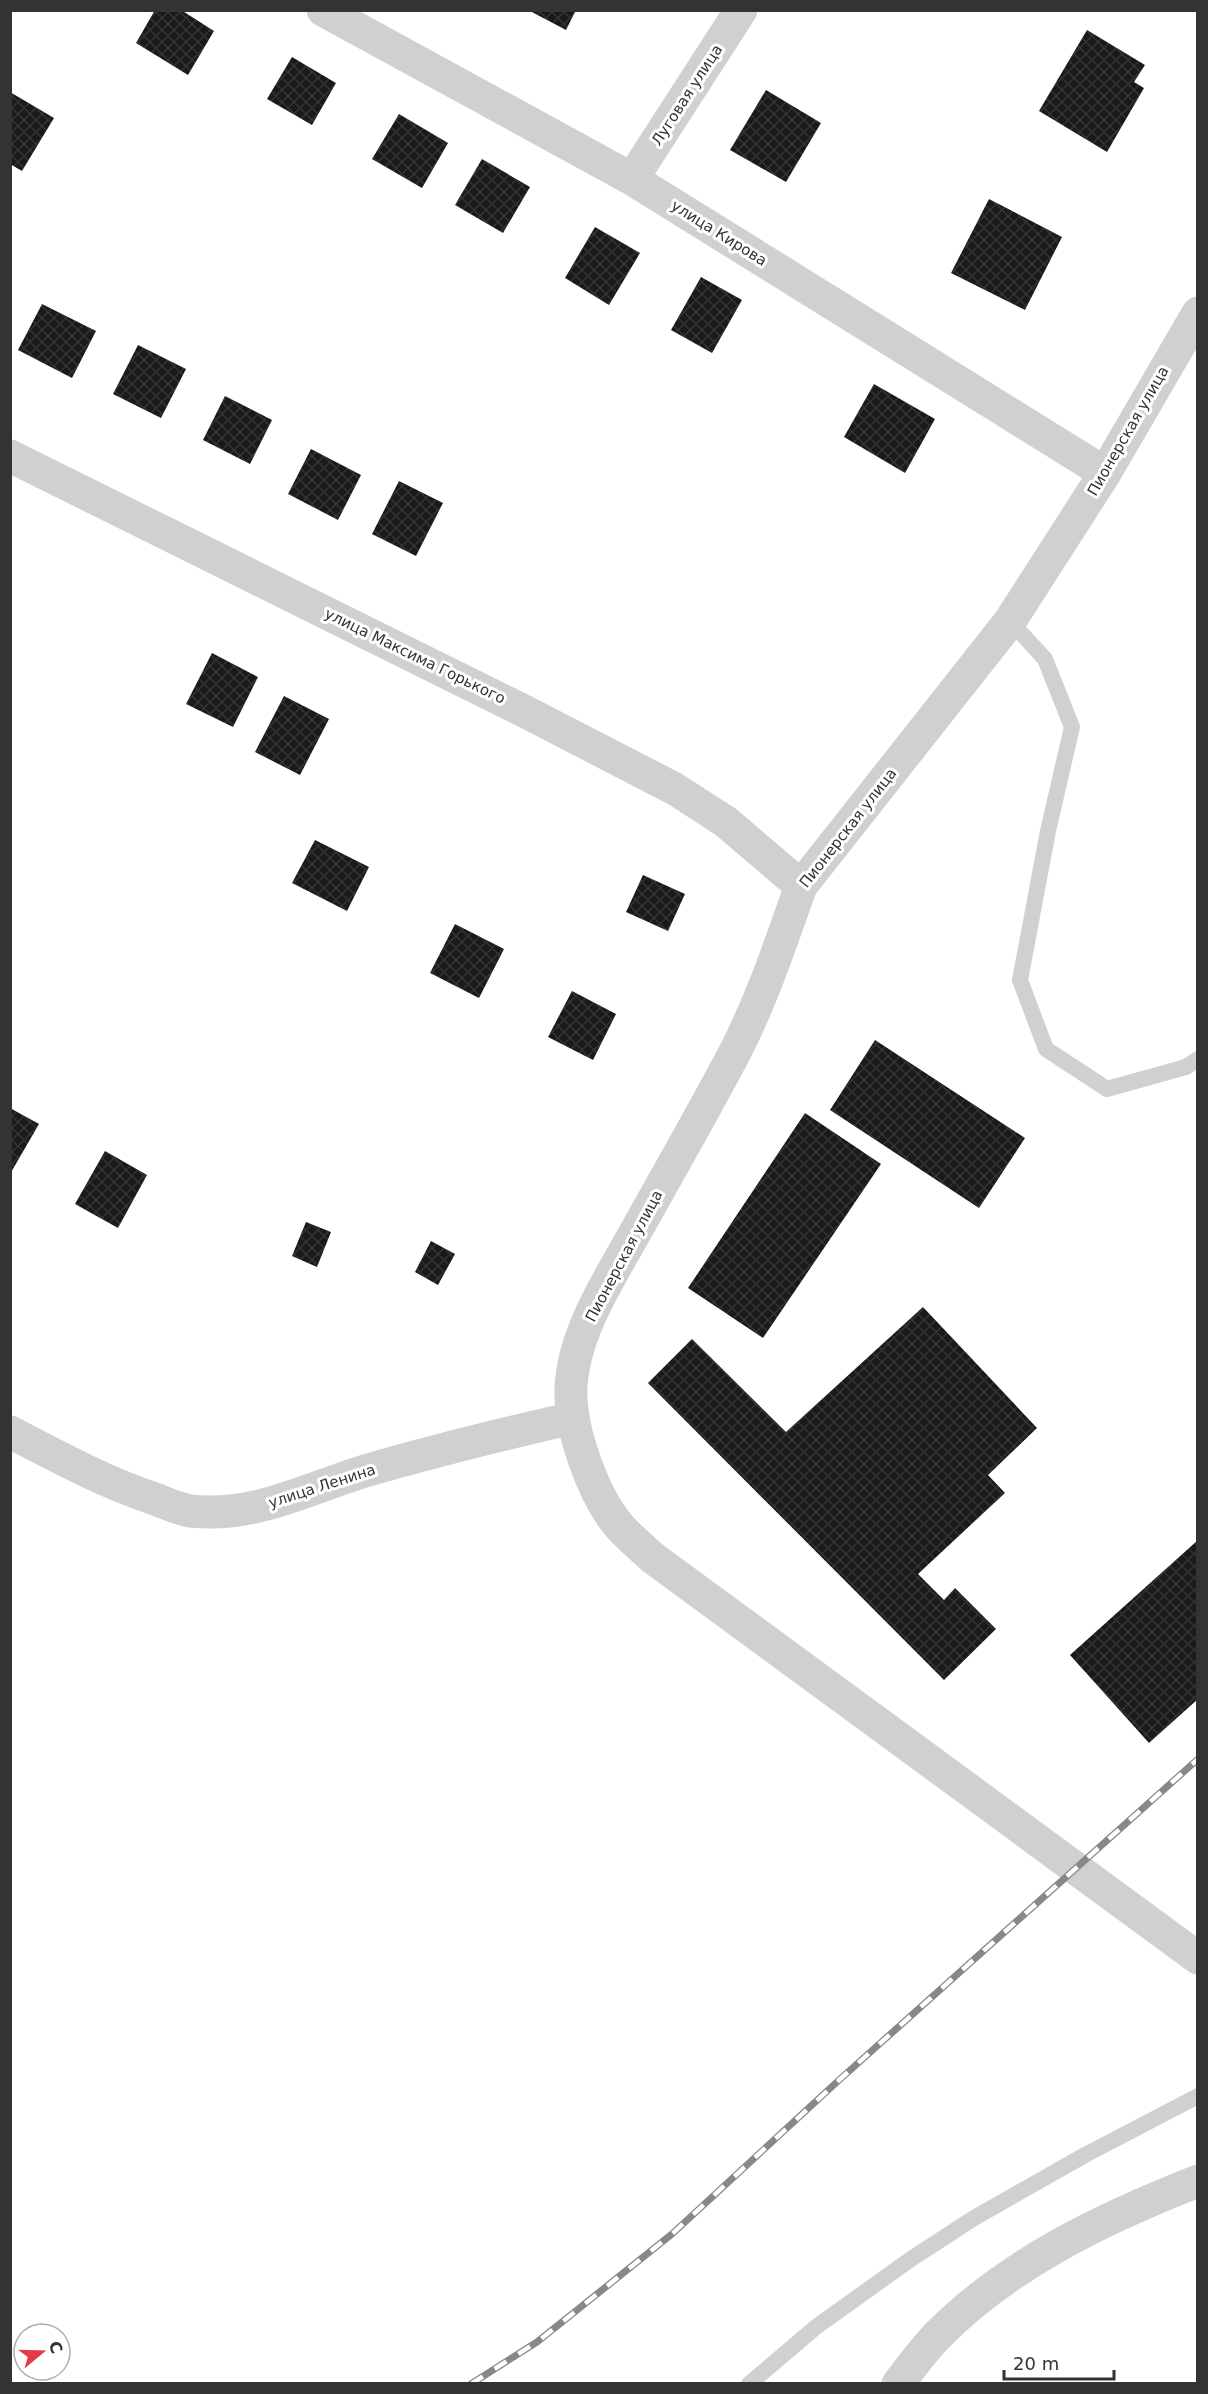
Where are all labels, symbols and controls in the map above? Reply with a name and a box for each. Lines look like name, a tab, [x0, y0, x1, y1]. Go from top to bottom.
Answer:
street label: Луговая улица	[648, 41, 726, 149]
street label: улица Кирова	[668, 196, 770, 270]
street label: Пионерская улица	[1084, 363, 1172, 499]
street label: улица Максима Горького	[322, 604, 508, 708]
street label: Пионерская улица	[796, 765, 900, 891]
street label: Пионерская улица	[582, 1187, 666, 1325]
street label: улица Ленина	[266, 1460, 378, 1512]
north arrow	[12, 2322, 72, 2382]
text: С	[45, 2339, 67, 2356]
scale bar	[1004, 2343, 1114, 2381]
text: 20 m	[1013, 2353, 1059, 2374]

